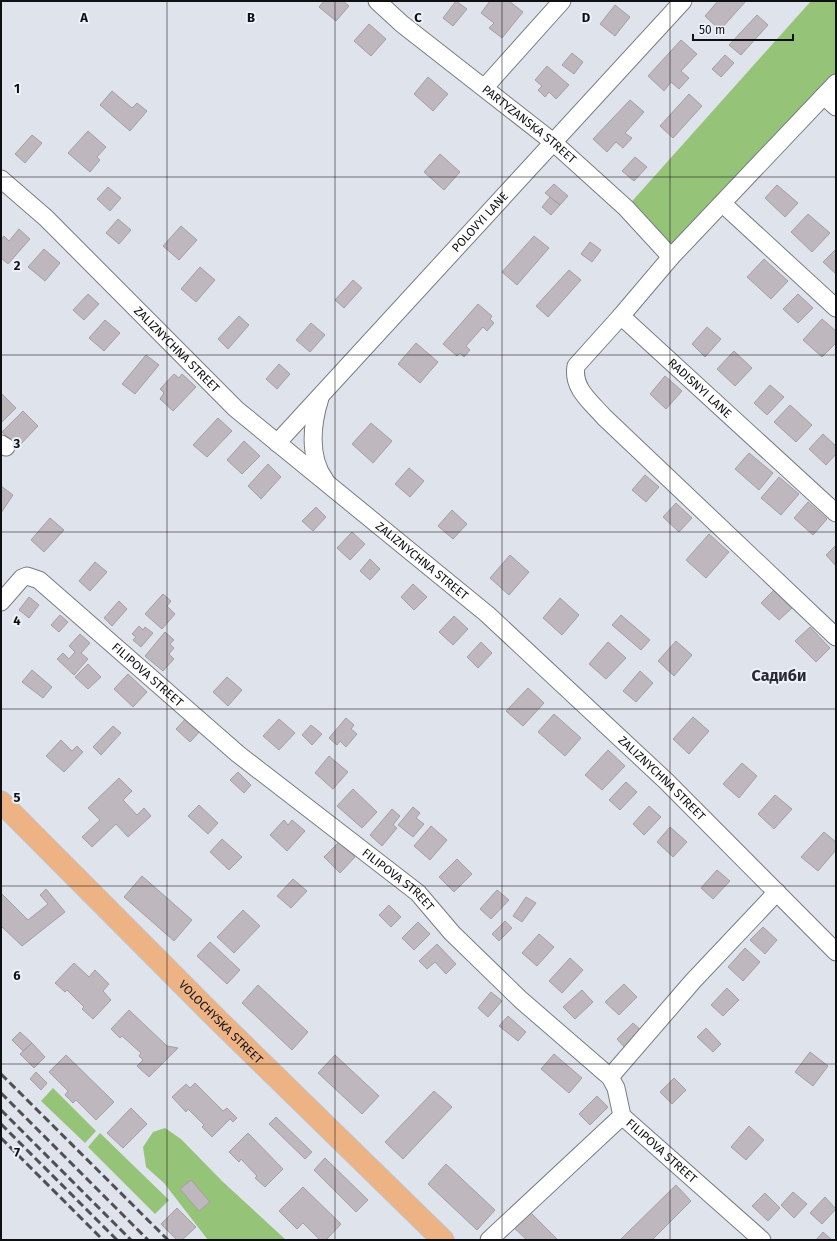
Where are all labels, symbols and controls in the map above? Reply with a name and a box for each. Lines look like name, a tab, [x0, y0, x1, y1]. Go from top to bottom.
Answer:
text: A	[79, 10, 88, 25]
text: B	[247, 10, 255, 25]
text: C	[414, 10, 422, 25]
text: D	[582, 10, 591, 25]
scale bar	[693, 16, 793, 42]
text: 50 m	[699, 23, 725, 37]
text: 1	[14, 81, 20, 96]
street label: PARTYZANSKA STREET	[479, 82, 580, 167]
street label: POLOVYI LANE	[449, 189, 511, 255]
text: 2	[14, 258, 21, 273]
street label: ZALIZNYCHNA STREET	[131, 304, 223, 396]
street label: RADISNYI LANE	[665, 356, 734, 421]
text: 3	[13, 436, 21, 451]
street label: ZALIZNYCHNA STREET	[373, 519, 472, 603]
text: 4	[13, 613, 21, 628]
street label: FILIPOVA STREET	[109, 640, 186, 710]
district label: Садиби	[752, 666, 806, 685]
street label: ZALIZNYCHNA STREET	[615, 733, 709, 824]
text: 5	[14, 790, 21, 805]
street label: FILIPOVA STREET	[359, 846, 438, 914]
text: 6	[13, 968, 21, 983]
street label: VOLOCHYSKA STREET	[176, 978, 266, 1067]
street label: FILIPOVA STREET	[623, 1116, 700, 1186]
text: 7	[14, 1145, 20, 1160]

